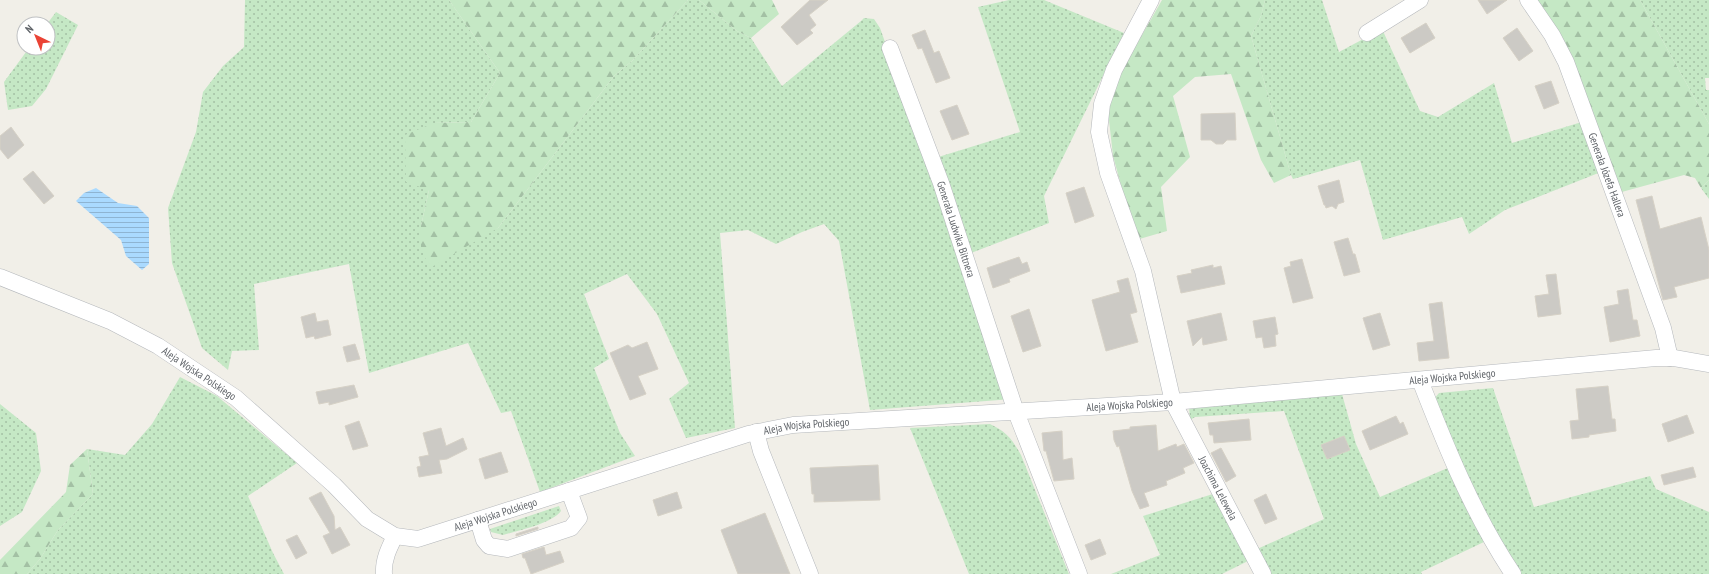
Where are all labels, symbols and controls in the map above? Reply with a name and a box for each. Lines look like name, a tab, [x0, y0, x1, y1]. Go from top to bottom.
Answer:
north arrow	[16, 16, 56, 56]
text: N	[22, 22, 36, 36]
street label: Generała Józefa Hallera	[1585, 131, 1629, 219]
street label: Generała Ludwika Bittnera	[934, 179, 978, 279]
street label: Aleja Wojska Polskiego	[159, 344, 239, 403]
street label: Aleja Wojska Polskiego	[1409, 366, 1496, 387]
street label: Aleja Wojska Polskiego	[1086, 395, 1173, 414]
street label: Aleja Wojska Polskiego	[762, 415, 850, 438]
street label: Joachima Lelewela	[1195, 453, 1241, 523]
street label: Aleja Wojska Polskiego	[452, 494, 539, 534]

